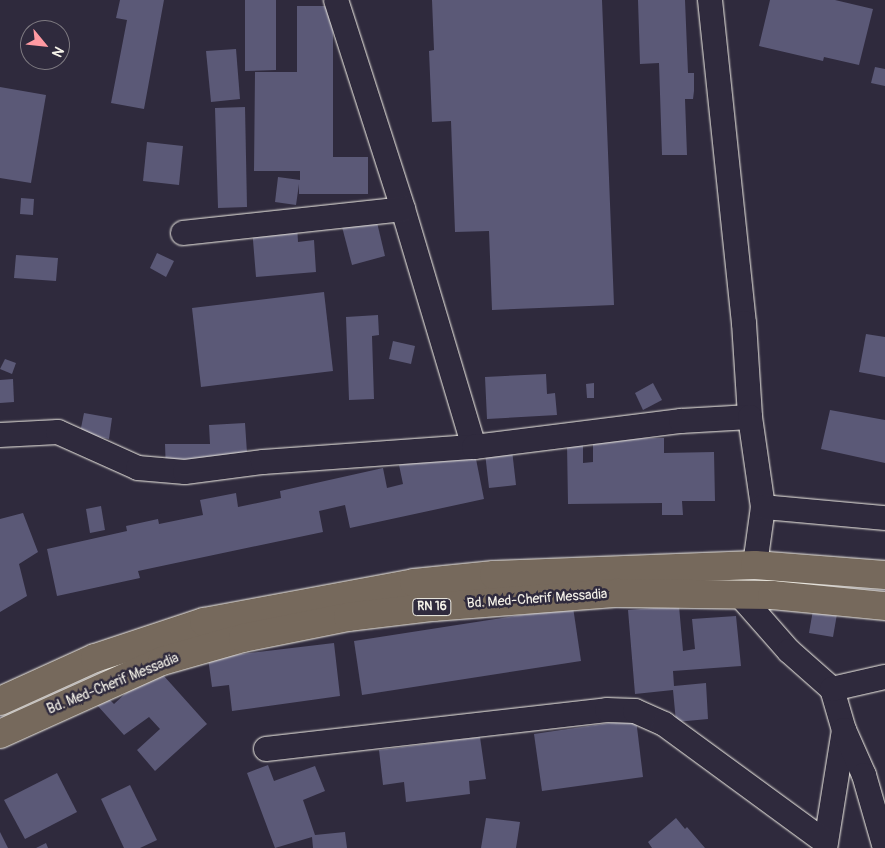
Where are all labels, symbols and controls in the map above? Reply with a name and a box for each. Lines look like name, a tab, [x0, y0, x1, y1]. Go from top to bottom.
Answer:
north arrow	[20, 20, 70, 70]
text: N	[48, 44, 68, 60]
street label: Bd. Med-Cherif Messadia	[466, 586, 608, 612]
road number: RN 16	[412, 598, 452, 616]
street label: Bd. Med-Cherif Messadia	[45, 650, 181, 718]

